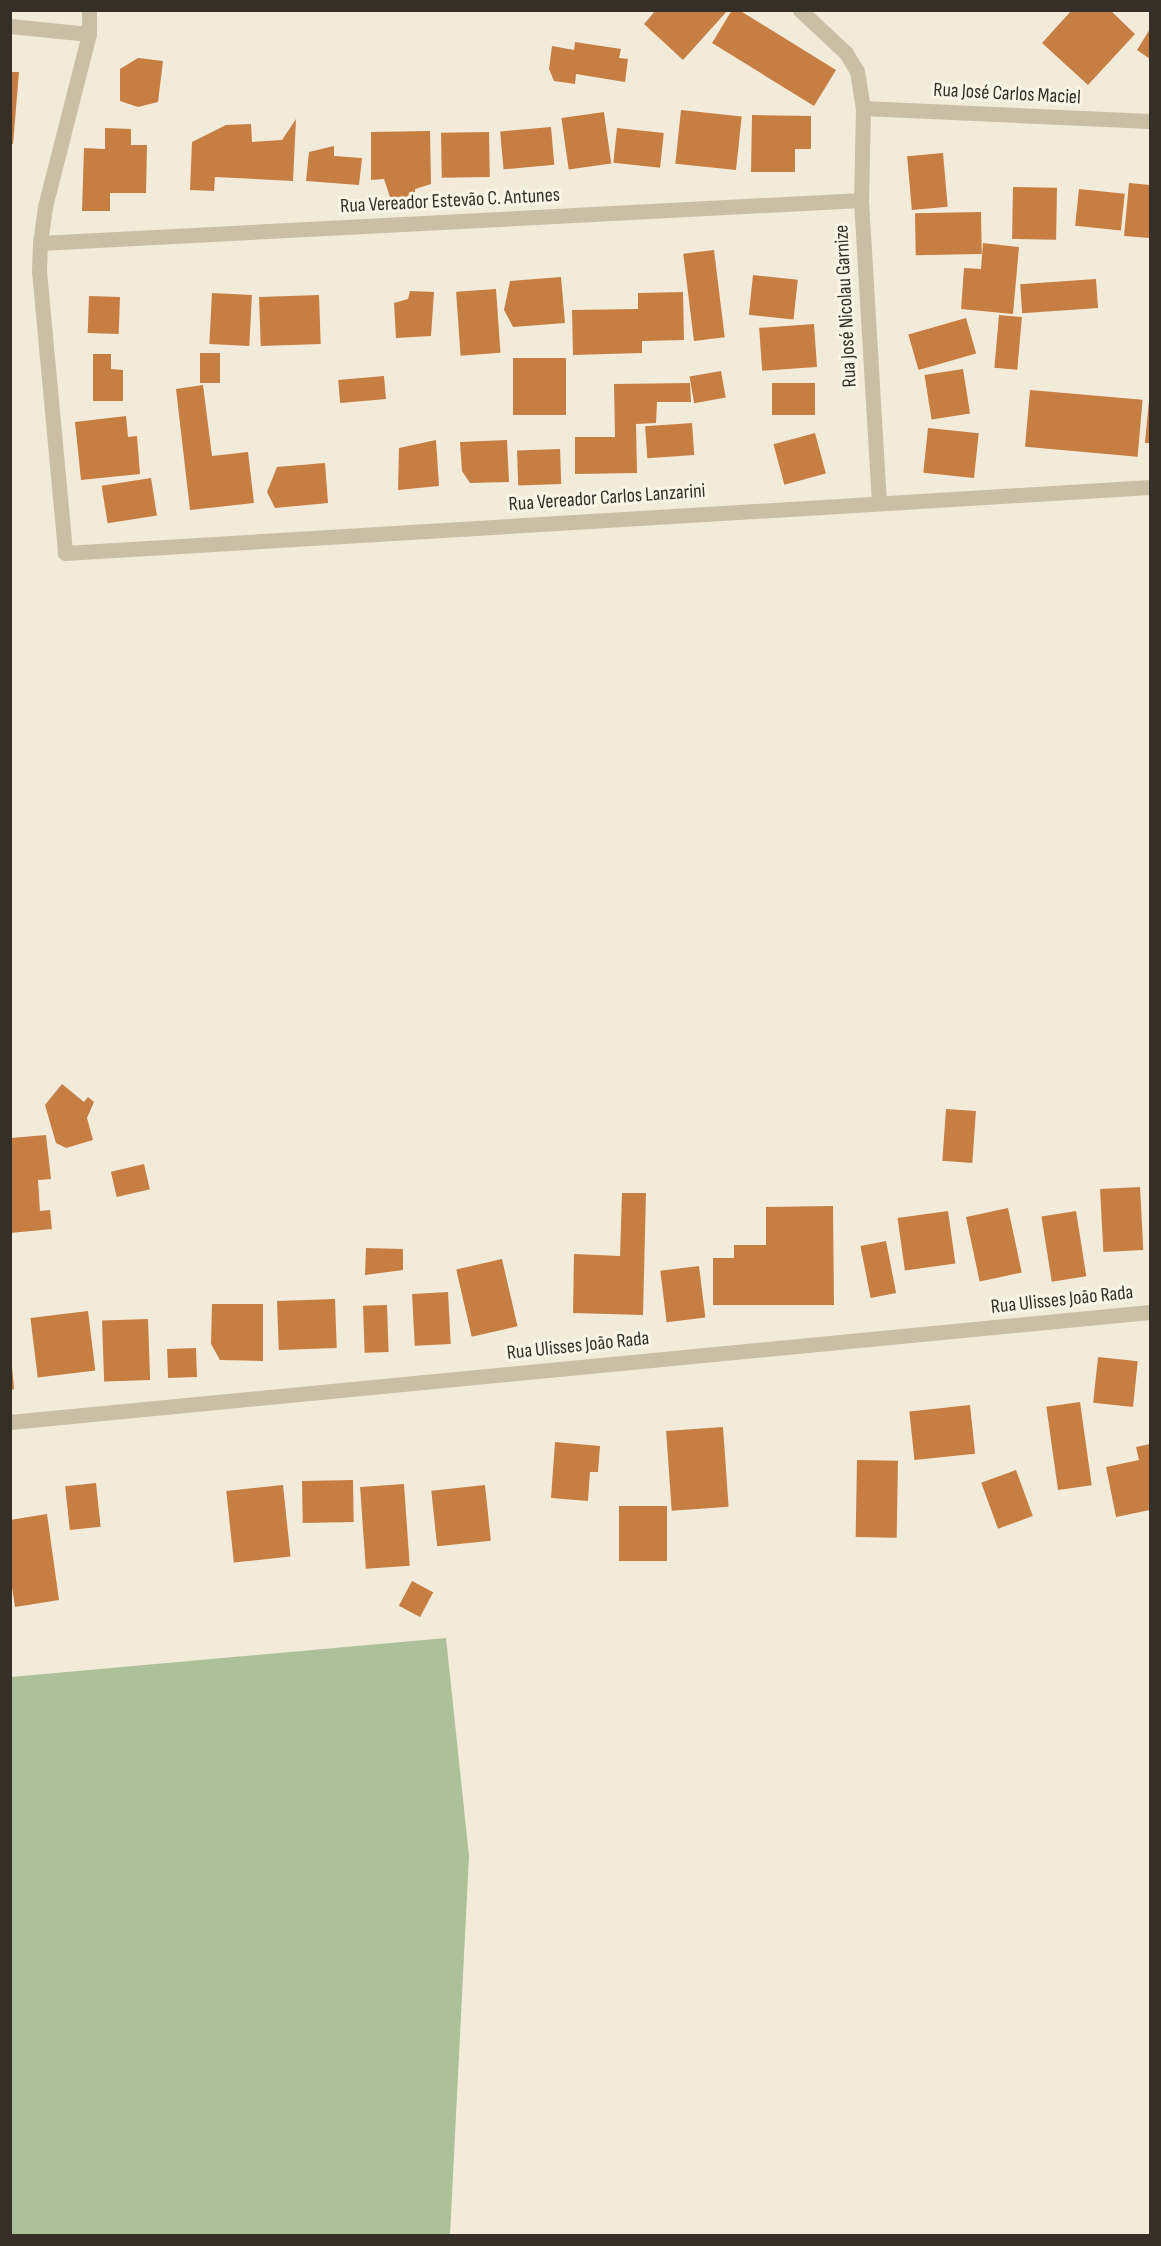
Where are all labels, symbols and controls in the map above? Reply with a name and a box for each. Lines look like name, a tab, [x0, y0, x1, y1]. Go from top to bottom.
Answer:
street label: Rua José Carlos Maciel	[933, 78, 1081, 110]
street label: Rua Vereador Estevão C. Antunes	[340, 183, 560, 219]
street label: Rua José Nicolau Garnize	[830, 224, 862, 388]
street label: Rua Vereador Carlos Lanzarini	[508, 479, 706, 517]
street label: Rua Ulisses João Rada	[990, 1281, 1134, 1319]
street label: Rua Ulisses João Rada	[506, 1327, 650, 1365]

